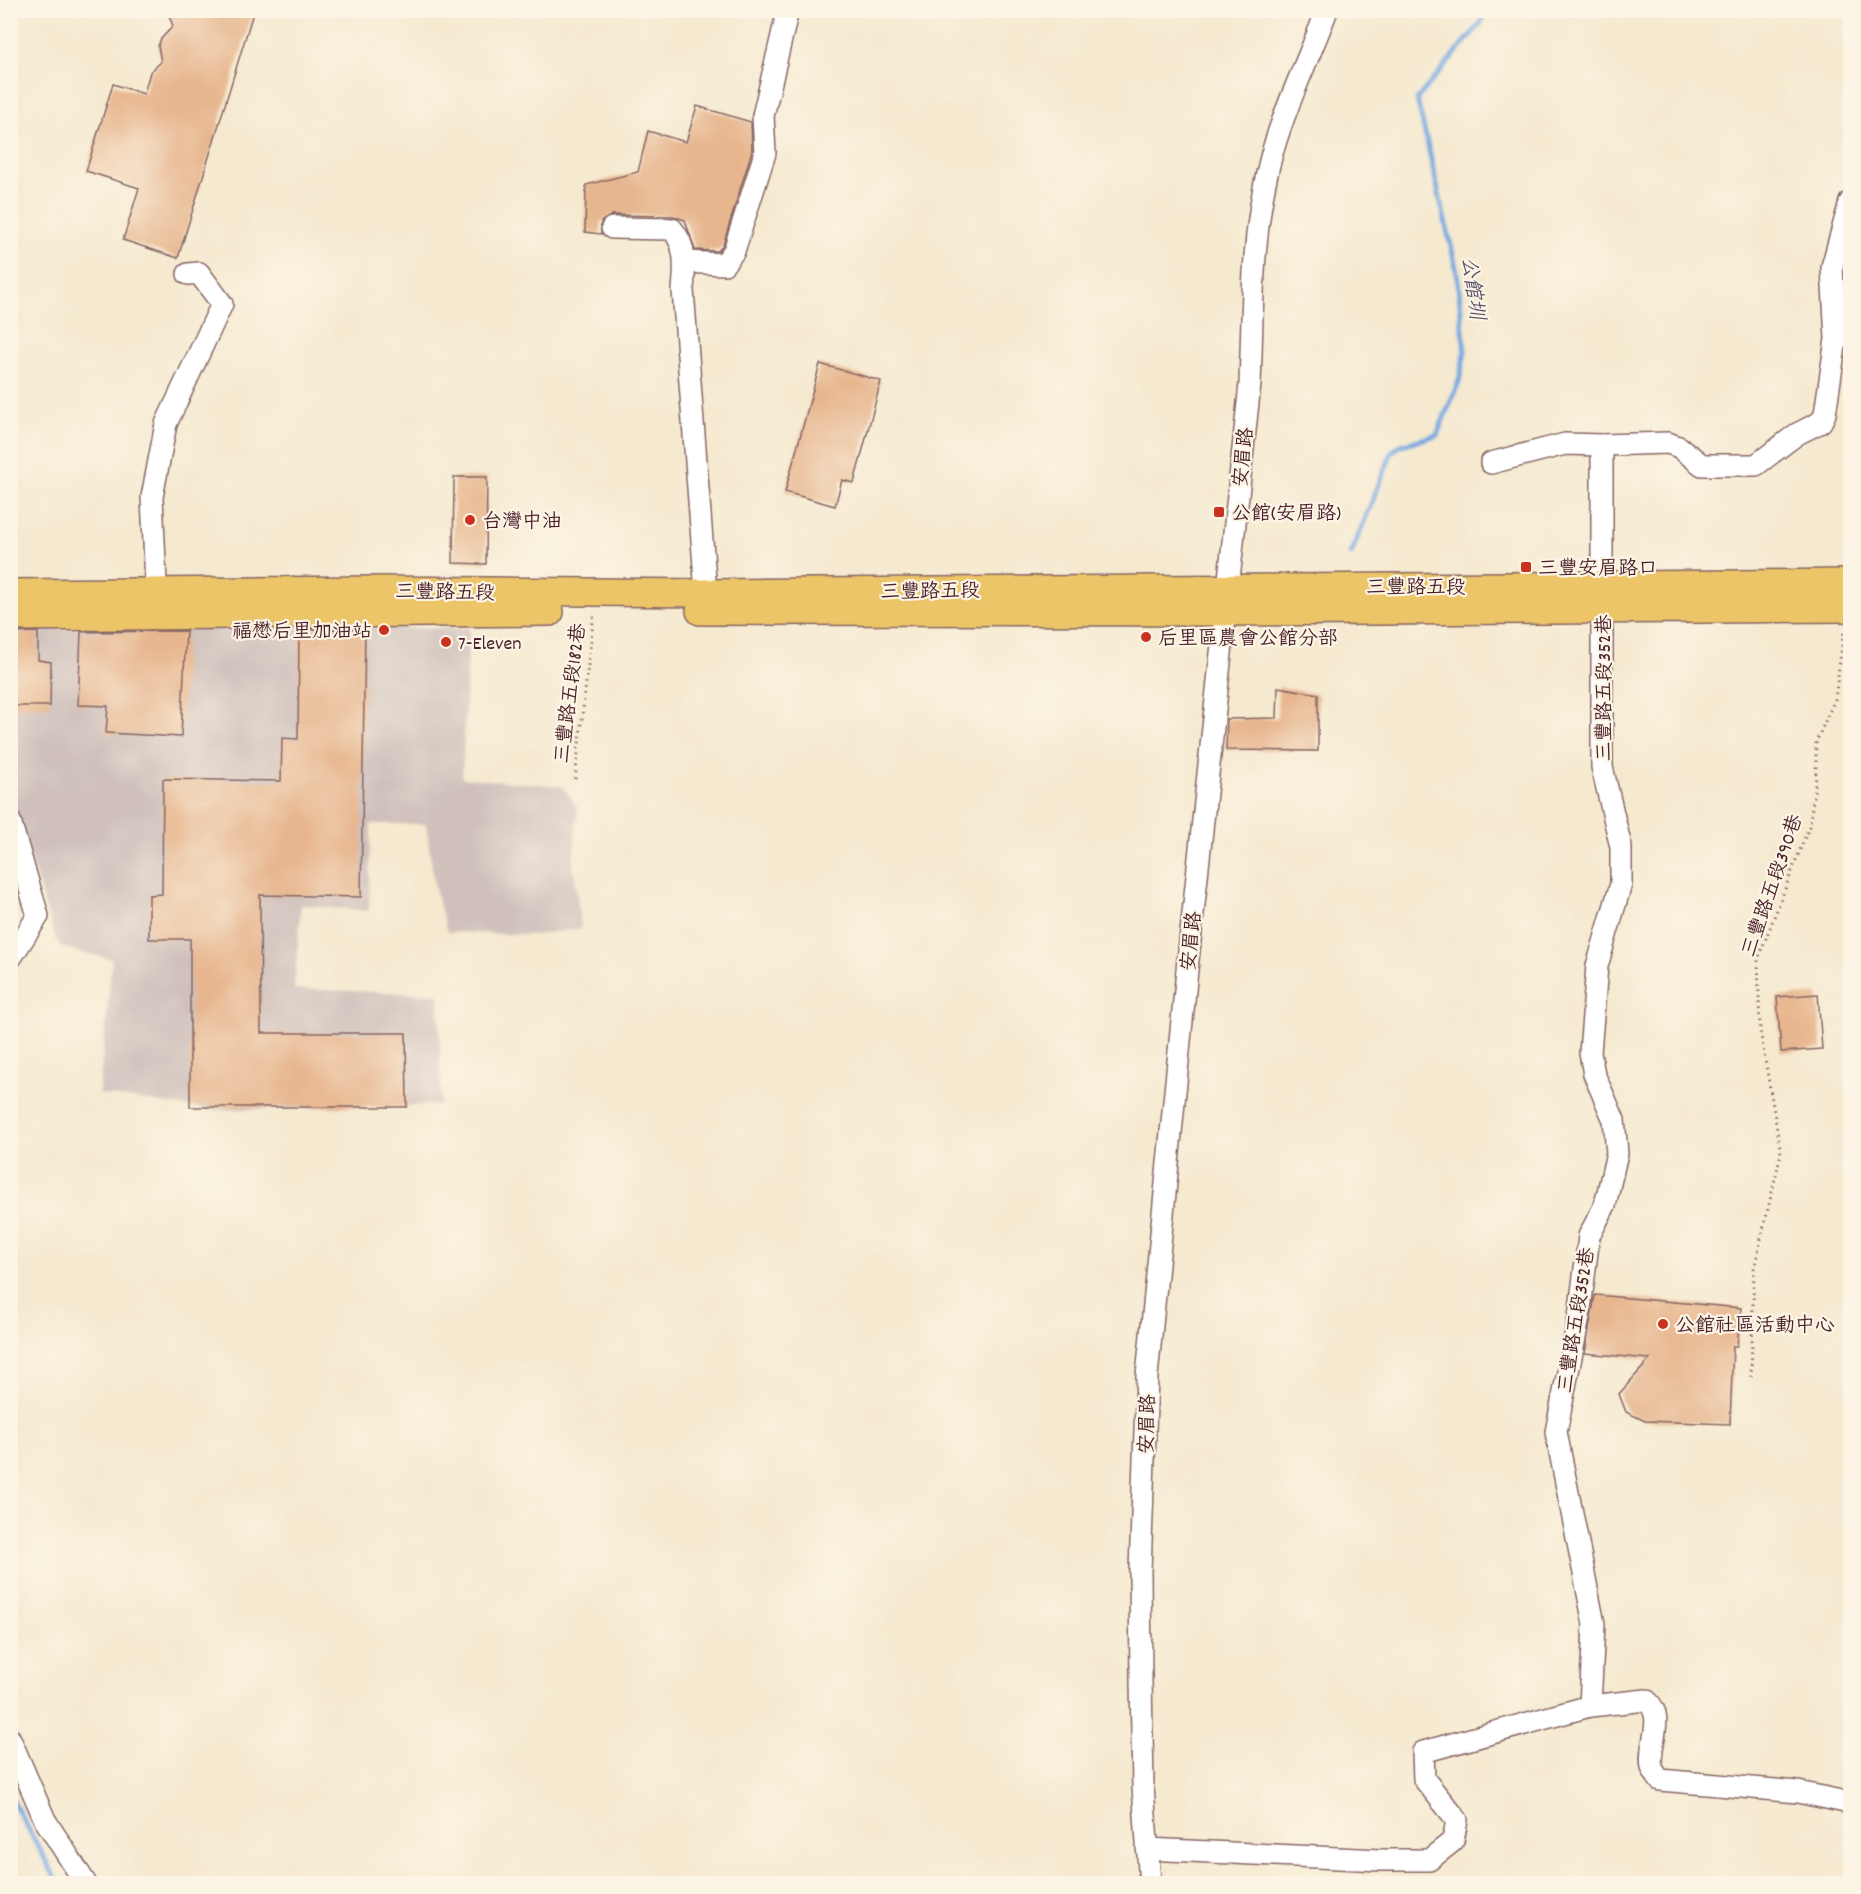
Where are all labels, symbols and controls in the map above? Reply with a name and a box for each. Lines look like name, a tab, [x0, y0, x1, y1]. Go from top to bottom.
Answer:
water label: 公館圳	[1452, 255, 1491, 324]
street label: 安眉路	[1228, 425, 1262, 489]
place label: 公館(安眉路)	[1231, 501, 1341, 529]
marker: 公館(安眉路)	[1212, 505, 1226, 519]
place label: 台灣中油	[482, 509, 562, 537]
marker: 台灣中油	[463, 513, 477, 527]
place label: 三豐安眉路口	[1538, 556, 1658, 584]
marker: 三豐安眉路口	[1519, 560, 1533, 574]
street label: 三豐路五段	[1366, 575, 1466, 603]
street label: 三豐路五段	[880, 578, 980, 608]
street label: 三豐路五段	[395, 579, 495, 609]
street label: 三豐路五段352巷	[1592, 614, 1620, 761]
place label: 福懋后里加油站	[232, 619, 372, 647]
street label: 三豐路五段182巷	[549, 621, 595, 765]
marker: 福懋后里加油站	[377, 623, 391, 637]
place label: 后里區農會公館分部	[1158, 626, 1338, 654]
marker: 后里區農會公館分部	[1139, 630, 1153, 644]
place label: 7-Eleven	[458, 631, 522, 659]
marker: 7-Eleven	[439, 635, 453, 649]
street label: 三豐路五段390巷	[1736, 810, 1812, 961]
street label: 安眉路	[1176, 909, 1210, 973]
street label: 三豐路五段352巷	[1553, 1245, 1603, 1395]
place label: 公館社區活動中心	[1675, 1313, 1835, 1341]
marker: 公館社區活動中心	[1656, 1317, 1670, 1331]
street label: 安眉路	[1134, 1393, 1164, 1455]

